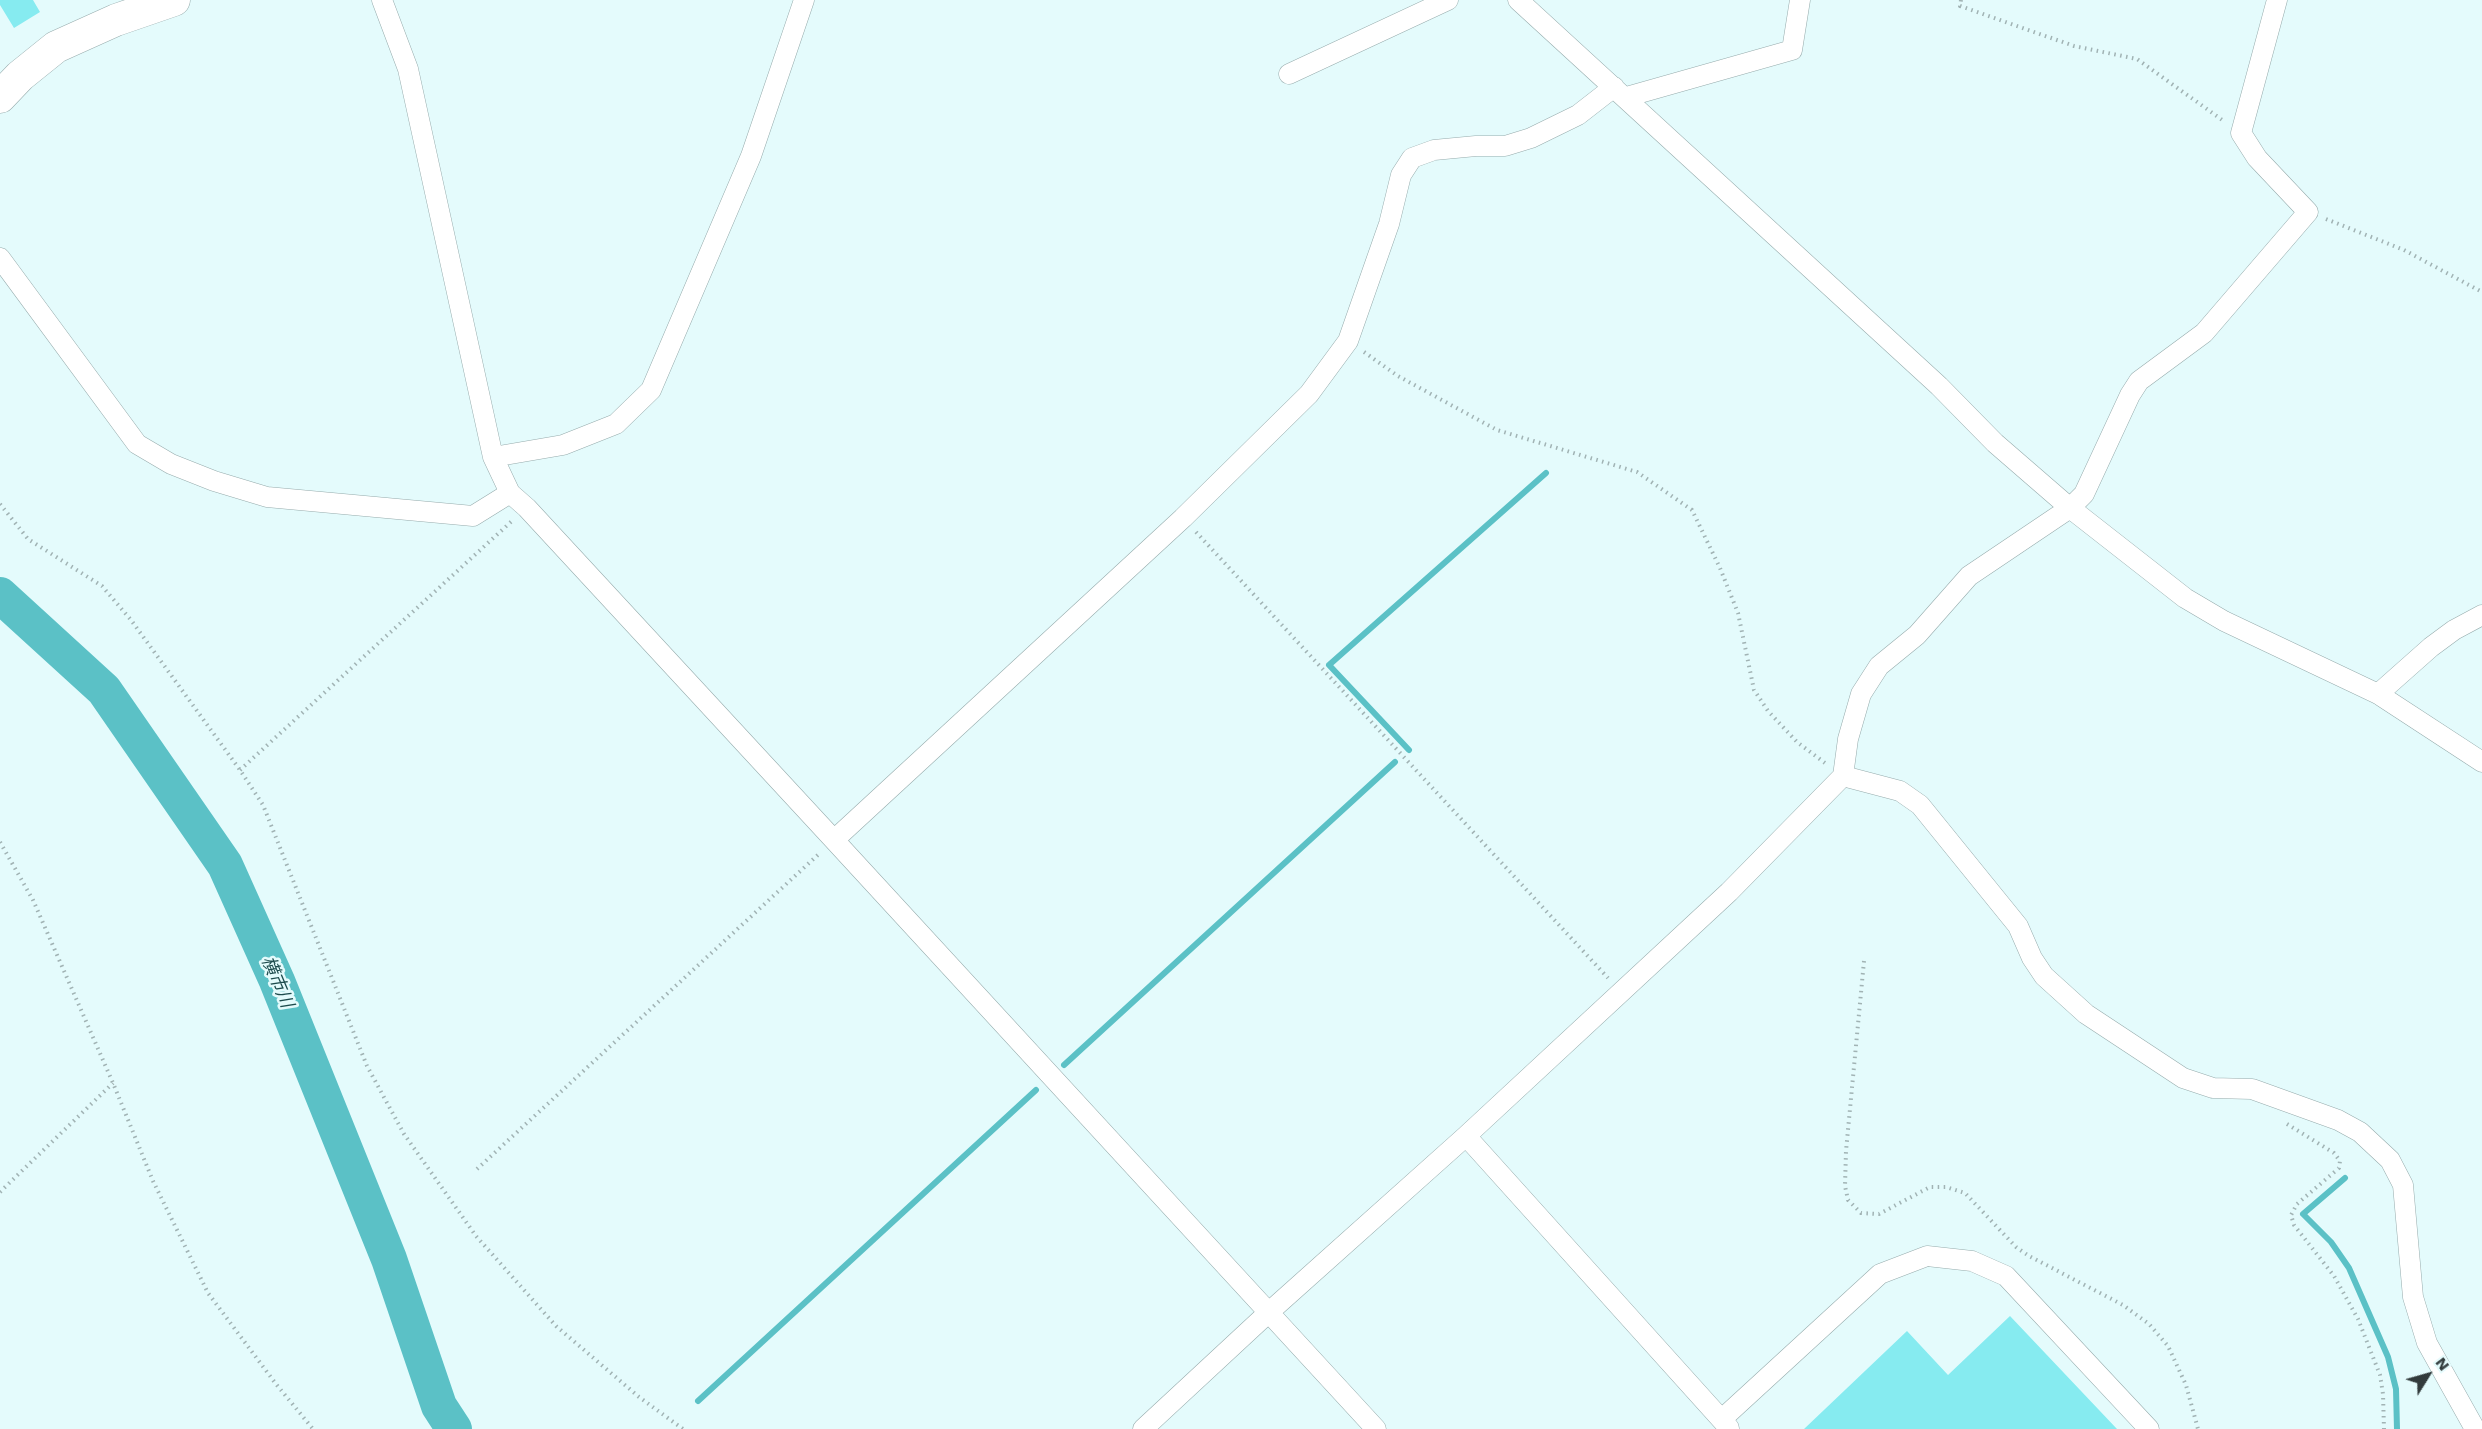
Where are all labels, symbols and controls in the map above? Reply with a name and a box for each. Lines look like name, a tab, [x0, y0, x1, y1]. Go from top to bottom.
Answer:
water label: 横市川	[257, 953, 297, 1011]
north arrow	[2398, 1345, 2458, 1405]
text: N	[2432, 1353, 2454, 1374]

